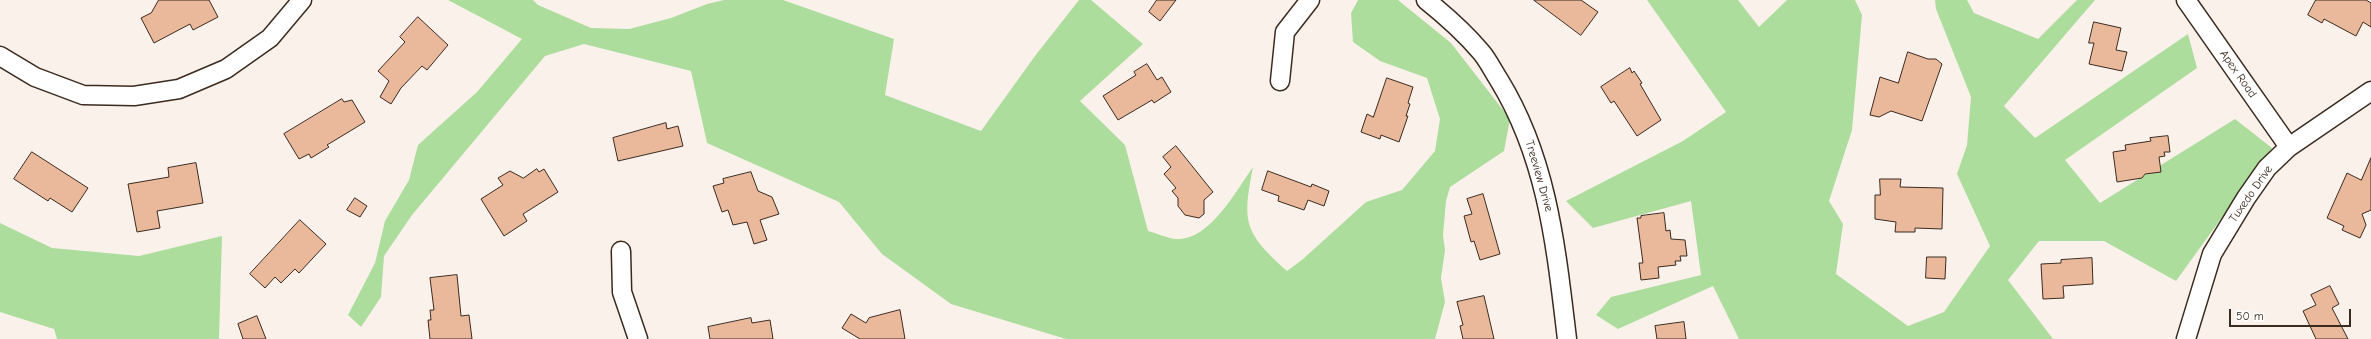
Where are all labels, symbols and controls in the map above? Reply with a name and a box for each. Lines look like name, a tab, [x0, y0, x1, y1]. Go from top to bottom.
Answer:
street label: Apex Road	[2216, 47, 2260, 101]
street label: Treeview Drive	[1522, 139, 1556, 213]
street label: Tuxedo Drive	[2226, 163, 2276, 225]
scale bar	[2231, 301, 2353, 327]
text: 50 m	[2236, 309, 2264, 323]

